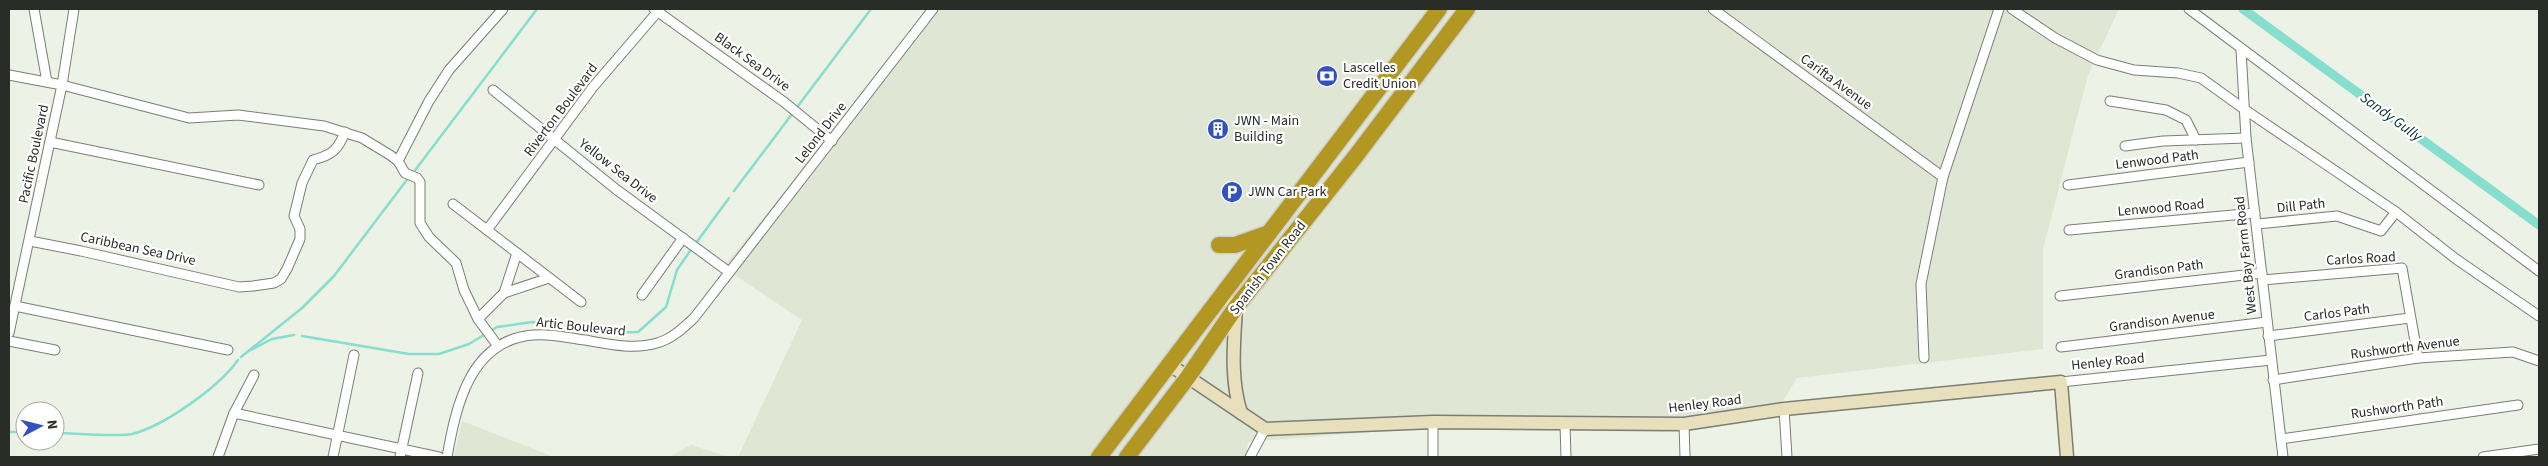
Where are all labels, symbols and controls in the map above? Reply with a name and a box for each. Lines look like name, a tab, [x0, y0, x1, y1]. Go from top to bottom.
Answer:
street label: Black Sea Drive	[710, 28, 794, 96]
street label: Carifta Avenue	[1796, 49, 1876, 115]
place label: Lascelles Credit Union	[1343, 58, 1417, 94]
street label: Riverton Boulevard	[519, 59, 603, 161]
bank icon: Lascelles Credit Union	[1315, 64, 1339, 88]
water label: Sandy Gully	[2356, 87, 2427, 147]
street label: Lelond Drive	[791, 98, 851, 168]
street label: Pacific Boulevard	[14, 103, 54, 205]
place label: JWN - Main Building	[1234, 111, 1299, 147]
building icon: JWN - Main Building	[1206, 117, 1230, 141]
street label: Yellow Sea Drive	[574, 133, 662, 208]
street label: Lenwood Path	[2114, 145, 2200, 175]
parking icon: JWN Car Park	[1220, 180, 1244, 204]
place label: JWN Car Park	[1248, 182, 1327, 202]
street label: Lenwood Road	[2117, 194, 2205, 222]
street label: Dill Path	[2276, 194, 2326, 218]
street label: West Bay Farm Road	[2230, 195, 2262, 315]
street label: Spanish Town Road	[1225, 217, 1311, 319]
street label: Caribbean Sea Drive	[78, 227, 198, 271]
street label: Carlos Road	[2326, 247, 2396, 271]
street label: Grandison Path	[2113, 255, 2205, 285]
street label: Carlos Path	[2303, 299, 2371, 327]
street label: Grandison Avenue	[2108, 305, 2216, 337]
street label: Artic Boulevard	[535, 312, 627, 342]
street label: Rushworth Avenue	[2349, 331, 2461, 365]
street label: Henley Road	[2070, 348, 2146, 376]
street label: Henley Road	[1667, 390, 1743, 418]
street label: Rushworth Path	[2349, 392, 2445, 424]
north arrow	[15, 401, 65, 451]
text: N	[41, 419, 62, 430]

